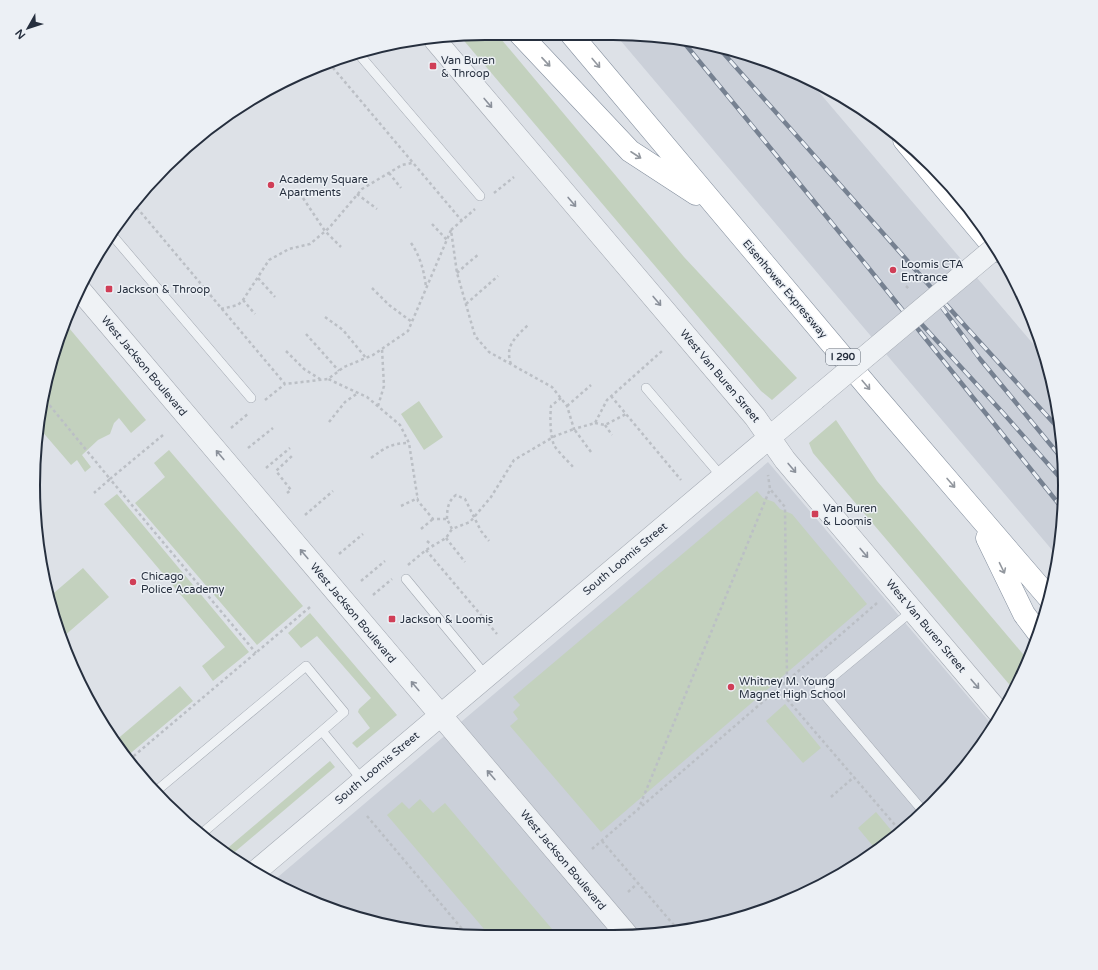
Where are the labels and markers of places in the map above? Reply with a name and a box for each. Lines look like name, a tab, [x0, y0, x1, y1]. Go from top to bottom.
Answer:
place label: Van Buren & Throop	[441, 54, 495, 80]
marker: Van Buren & Throop	[428, 61, 438, 71]
place label: Academy Square Apartments	[279, 173, 368, 199]
marker: Academy Square Apartments	[266, 180, 276, 190]
place label: Loomis CTA Entrance	[901, 258, 964, 284]
marker: Loomis CTA Entrance	[888, 265, 898, 275]
place label: Jackson & Throop	[117, 283, 210, 296]
marker: Jackson & Throop	[104, 284, 114, 294]
place label: Van Buren & Loomis	[823, 502, 877, 528]
marker: Van Buren & Loomis	[810, 509, 820, 519]
place label: Chicago Police Academy	[141, 570, 225, 596]
marker: Chicago Police Academy	[128, 577, 138, 587]
place label: Jackson & Loomis	[400, 613, 493, 626]
marker: Jackson & Loomis	[387, 614, 397, 624]
place label: Whitney M. Young Magnet High School	[739, 675, 846, 701]
marker: Whitney M. Young Magnet High School	[726, 682, 736, 692]

